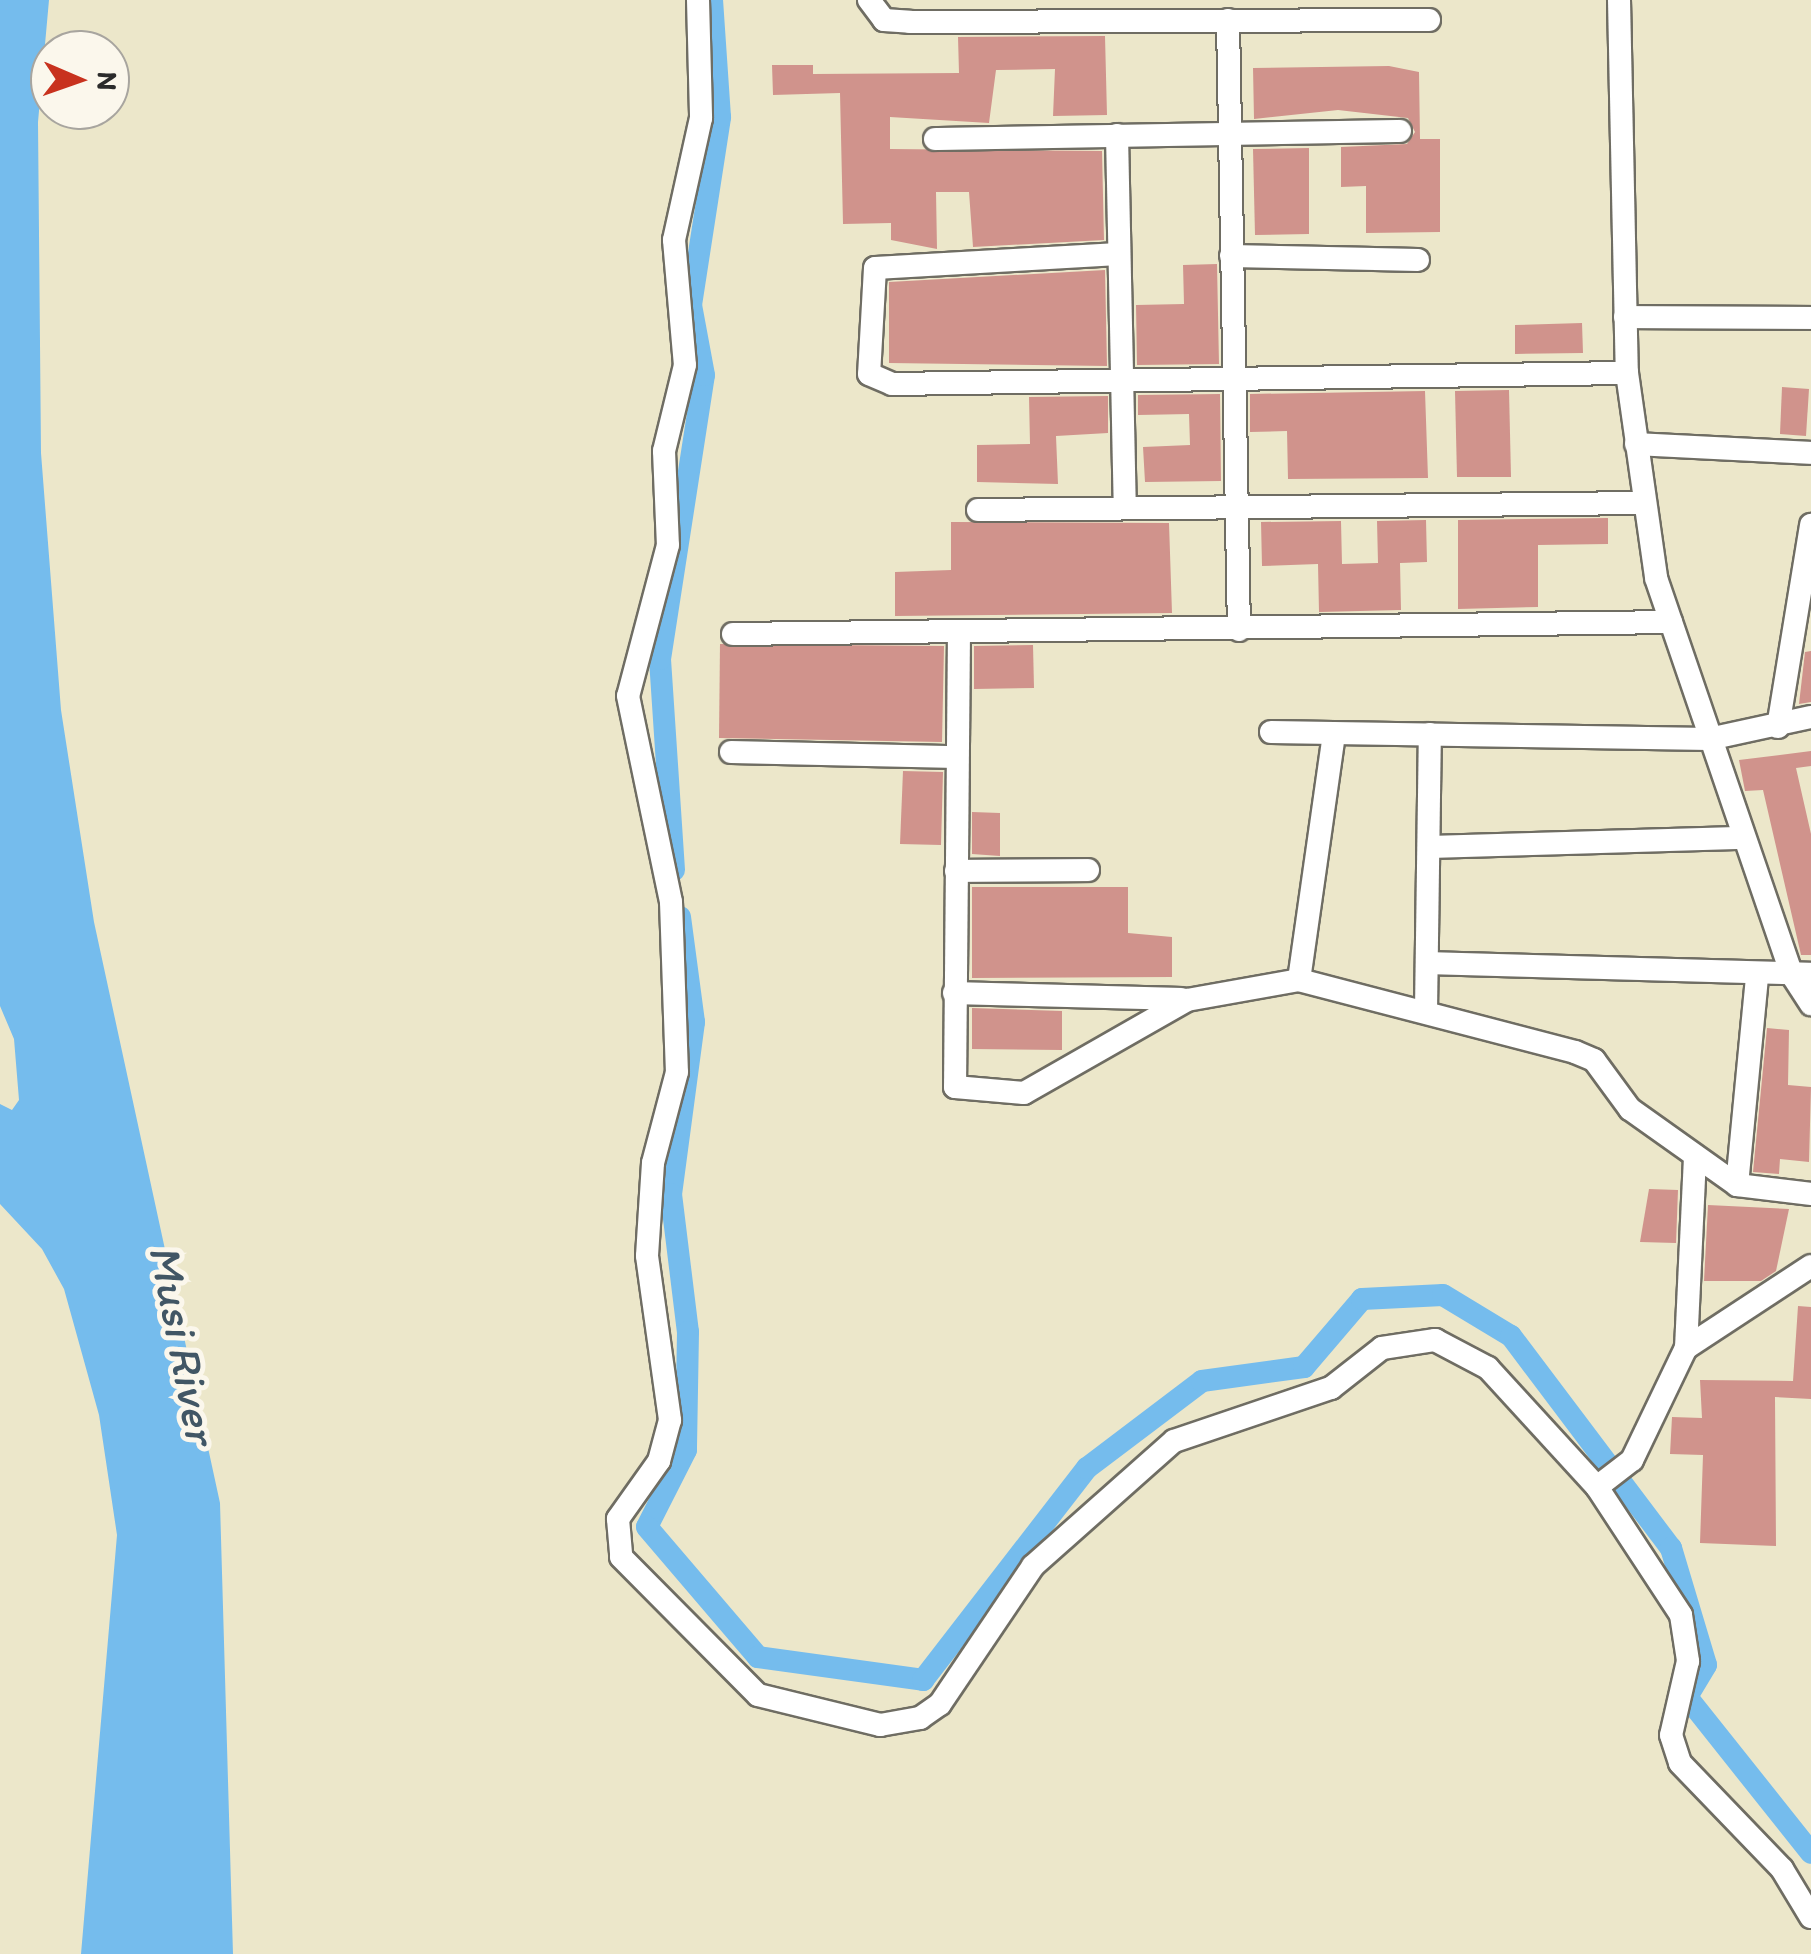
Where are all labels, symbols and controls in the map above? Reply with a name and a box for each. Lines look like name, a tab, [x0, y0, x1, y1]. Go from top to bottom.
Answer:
north arrow	[30, 30, 130, 130]
text: N	[91, 71, 125, 91]
water label: Musi River	[137, 1241, 229, 1447]

